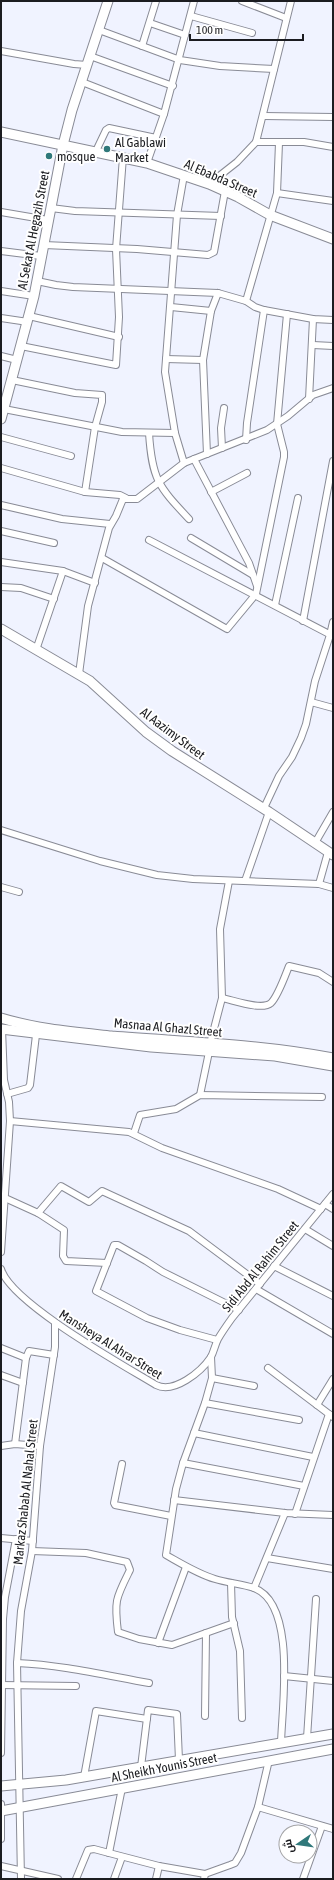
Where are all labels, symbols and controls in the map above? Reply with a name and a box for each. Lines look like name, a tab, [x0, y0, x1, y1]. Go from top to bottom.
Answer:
scale bar	[190, 16, 303, 42]
text: 100 m	[196, 23, 223, 37]
place label: Al Gablawi Market	[115, 135, 166, 165]
marker: Al Gablawi Market	[102, 144, 112, 154]
place label: mosque	[57, 149, 96, 164]
marker: mosque	[44, 151, 54, 161]
street label: Al Ebabda Street	[182, 156, 260, 201]
street label: Al Sekat Al Hegazih Street	[15, 169, 52, 291]
street label: Al Aazimy Street	[138, 704, 208, 763]
street label: Masnaa Al Ghazl Street	[113, 1015, 223, 1040]
street label: Sidi Abd Al Rahim Street	[219, 1218, 302, 1315]
street label: Mansheya Al Ahrar Street	[56, 1307, 165, 1382]
street label: Markaz Shabab Al Nahal Street	[10, 1418, 41, 1566]
street label: Al Sheikh Younis Street	[110, 1750, 219, 1785]
north arrow	[278, 1824, 318, 1864]
text: ش	[281, 1838, 297, 1854]

